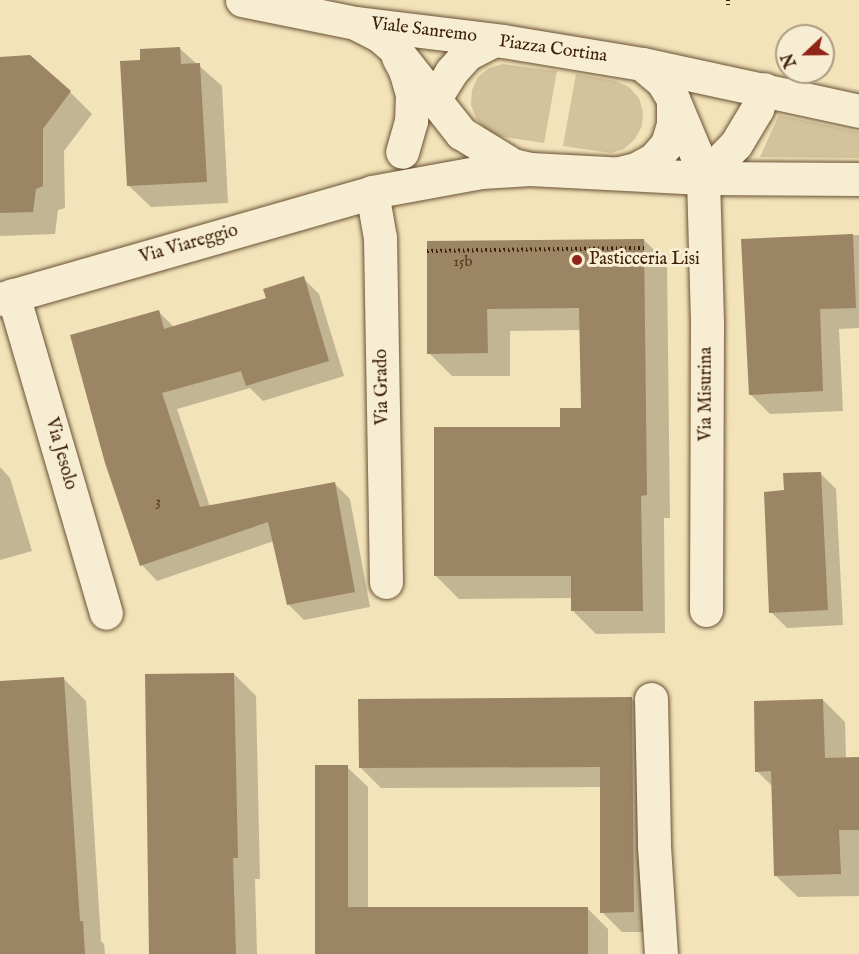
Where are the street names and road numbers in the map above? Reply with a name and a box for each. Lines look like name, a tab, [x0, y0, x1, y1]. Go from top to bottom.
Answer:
street label: Viale Sanremo	[370, 14, 478, 48]
street label: Piazza Cortina	[498, 32, 608, 68]
street label: Via Viareggio	[137, 221, 241, 269]
street label: Via Misurina	[696, 347, 718, 441]
street label: Via Grado	[372, 349, 394, 425]
street label: Via Jesolo	[39, 415, 81, 493]

